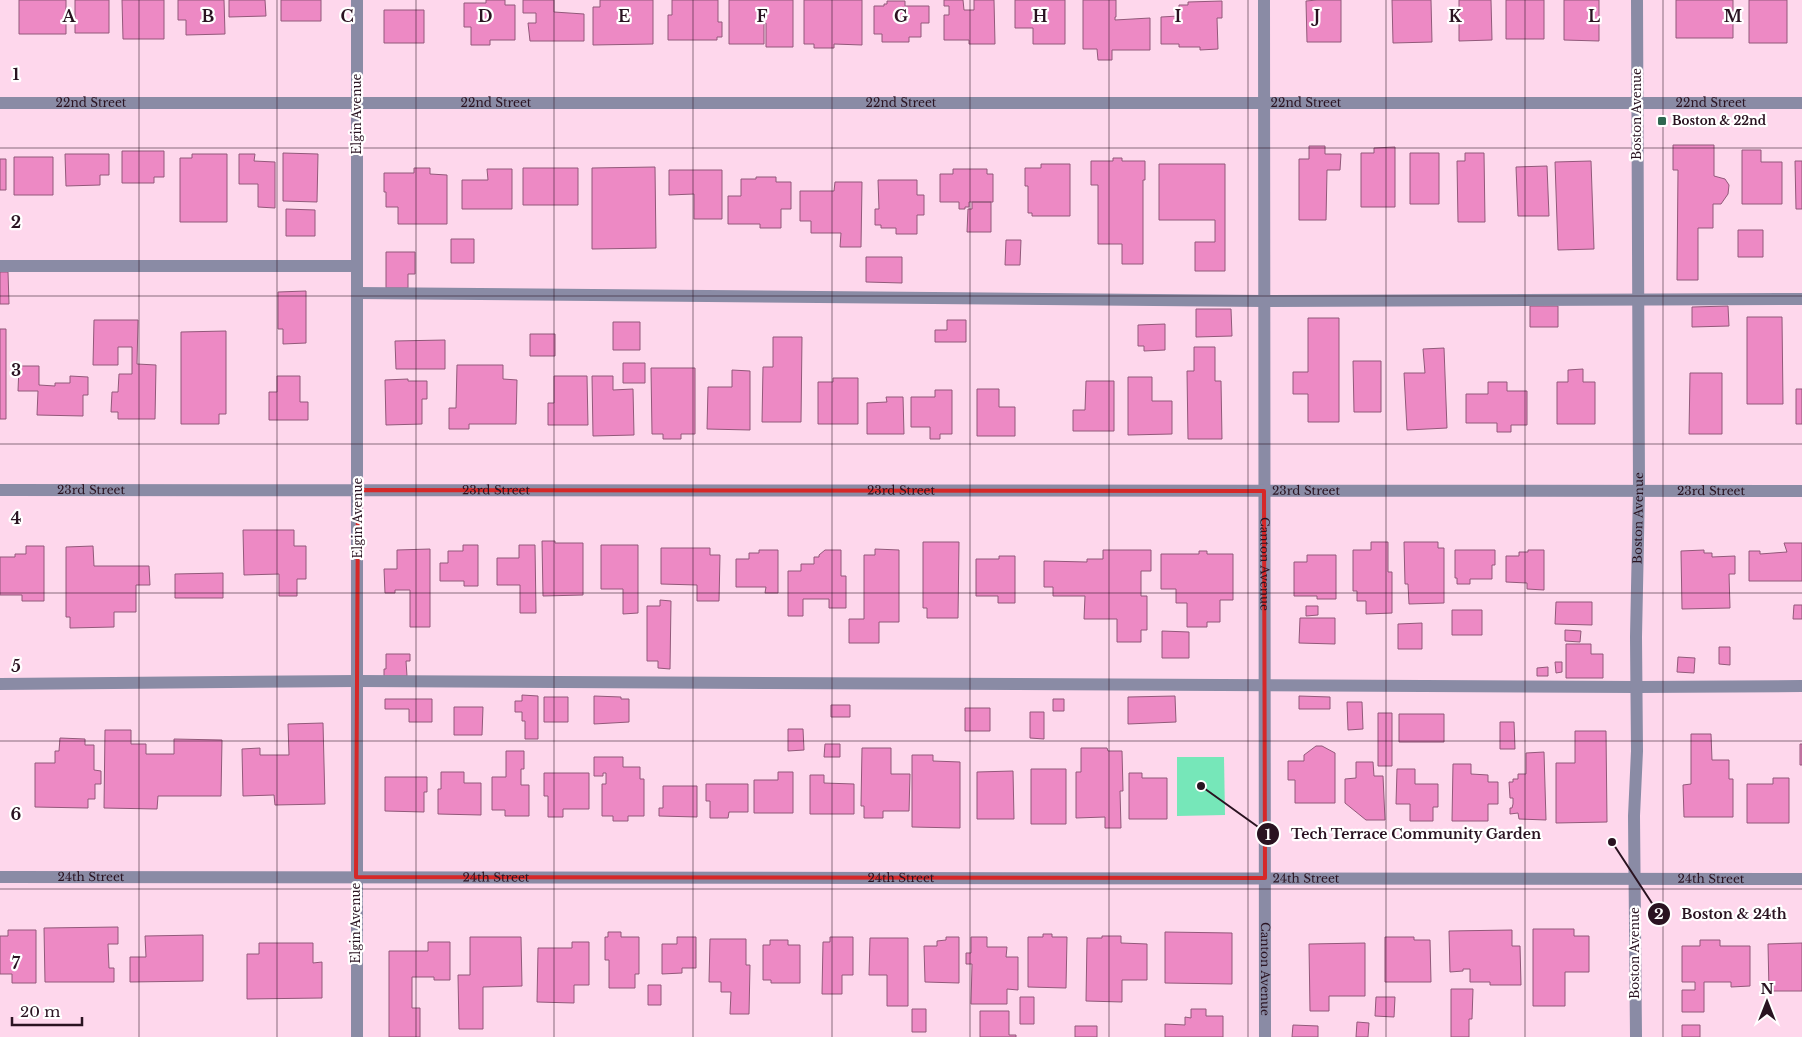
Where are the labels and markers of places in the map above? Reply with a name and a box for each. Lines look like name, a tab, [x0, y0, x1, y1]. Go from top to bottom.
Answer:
place label: Boston & 22nd	[1672, 113, 1767, 128]
marker: Boston & 22nd	[1656, 115, 1668, 127]
callout: Tech Terrace Community Garden	[1255, 820, 1551, 849]
callout: Boston & 24th	[1646, 900, 1797, 929]

